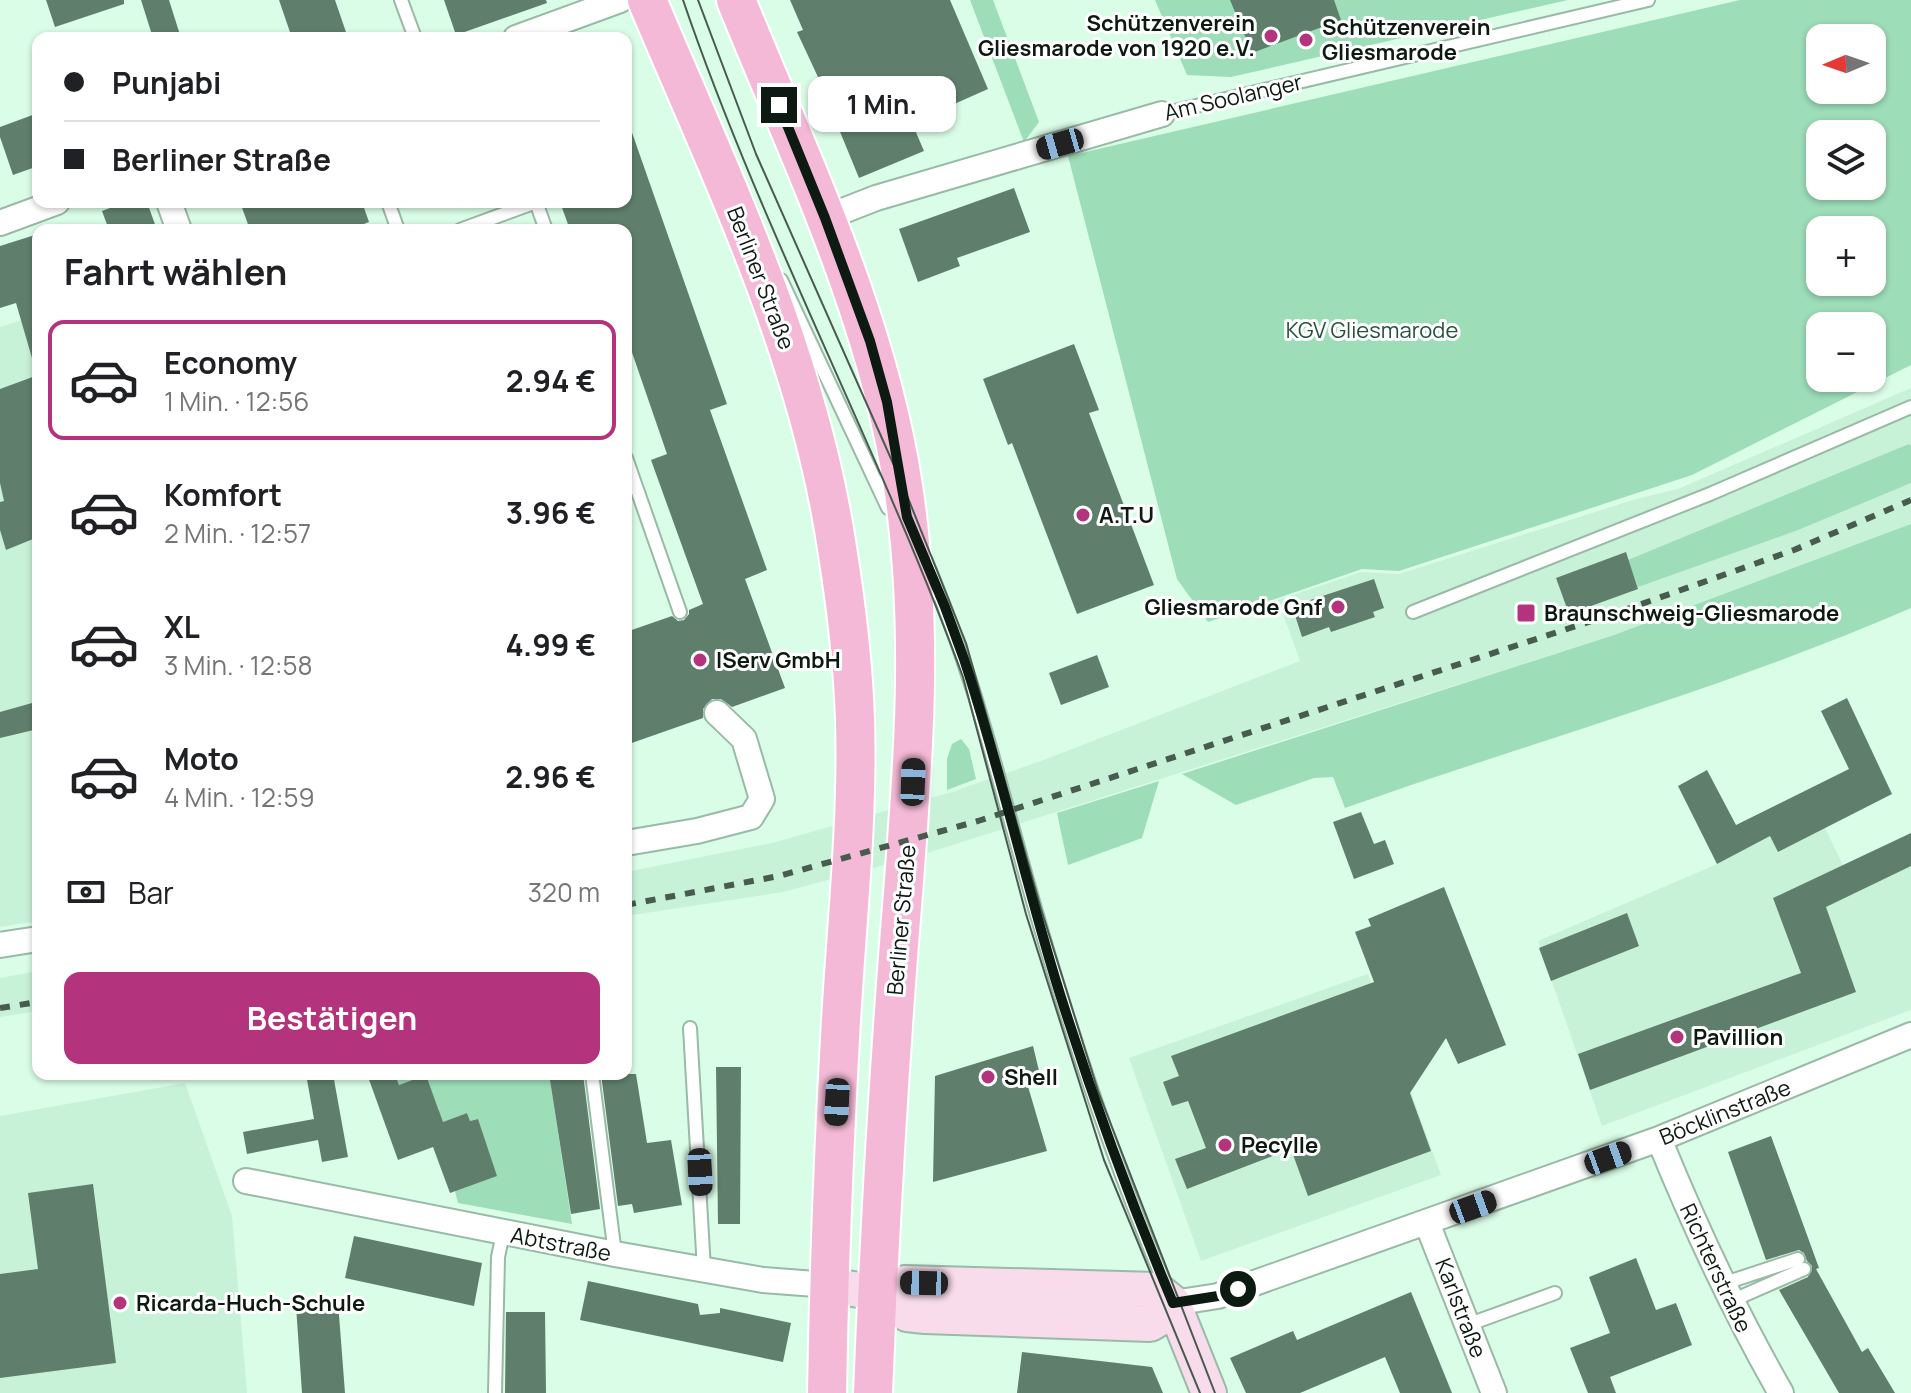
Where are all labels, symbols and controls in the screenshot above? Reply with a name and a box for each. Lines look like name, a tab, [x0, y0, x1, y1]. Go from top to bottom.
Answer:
place label: Schützenverein Gliesmarode von 1920 e.V.	[978, 8, 1255, 63]
place label: Schützenverein Gliesmarode	[1322, 12, 1490, 67]
north arrow	[1806, 24, 1886, 104]
map controls	[1806, 24, 1886, 392]
marker: Schützenverein Gliesmarode von 1920 e.V.	[1262, 27, 1280, 45]
marker: Schützenverein Gliesmarode	[1297, 31, 1315, 49]
text: Punjabi	[112, 62, 222, 103]
street label: Am Soolanger	[1161, 67, 1305, 127]
callout: 1 Min.	[807, 77, 955, 133]
text: 1 Min.	[847, 86, 917, 122]
route end	[761, 87, 797, 123]
button: layers	[1806, 120, 1886, 200]
car	[1034, 126, 1086, 162]
text: Berliner Straße	[112, 139, 331, 180]
street label: Berliner Straße	[720, 202, 802, 354]
button: +	[1806, 216, 1886, 296]
text: Fahrt wählen	[64, 247, 287, 296]
button: −	[1806, 312, 1886, 392]
park label: KGV Gliesmarode	[1286, 315, 1458, 345]
text: Economy	[164, 342, 297, 383]
icon: car	[68, 344, 140, 416]
text: 2.94 €	[506, 360, 596, 401]
text: 1 Min. · 12:56	[164, 383, 309, 419]
text: Komfort	[164, 474, 282, 515]
icon: car	[68, 476, 140, 548]
text: 3.96 €	[506, 492, 596, 533]
place label: A.T.U	[1099, 500, 1154, 530]
marker: A.T.U	[1074, 506, 1092, 524]
text: 2 Min. · 12:57	[164, 515, 311, 551]
place label: Gliesmarode Gnf	[1144, 592, 1323, 622]
marker: Gliesmarode Gnf	[1329, 598, 1347, 616]
place label: Braunschweig-Gliesmarode	[1544, 598, 1839, 628]
marker: Braunschweig-Gliesmarode	[1515, 602, 1537, 624]
text: XL	[164, 606, 200, 647]
icon: car	[68, 608, 140, 680]
text: 4.99 €	[505, 624, 596, 665]
place label: IServ GmbH	[716, 645, 841, 675]
text: 3 Min. · 12:58	[164, 647, 313, 683]
marker: IServ GmbH	[691, 651, 709, 669]
text: Moto	[164, 738, 239, 779]
icon: car	[68, 740, 140, 812]
text: 2.96 €	[505, 756, 596, 797]
car	[900, 758, 926, 806]
text: 4 Min. · 12:59	[164, 779, 315, 815]
street label: Berliner Straße	[879, 843, 923, 996]
icon: cash	[64, 870, 108, 914]
text: Bar	[128, 872, 174, 913]
text: 320 m	[528, 874, 600, 910]
button: Bestätigen	[64, 972, 600, 1064]
place label: Pavillion	[1693, 1022, 1783, 1052]
marker: Pavillion	[1668, 1028, 1686, 1046]
place label: Shell	[1004, 1062, 1058, 1092]
marker: Shell	[979, 1068, 997, 1086]
street label: Böcklinstraße	[1655, 1072, 1795, 1152]
car	[824, 1077, 850, 1127]
place label: Pecylle	[1241, 1130, 1318, 1160]
marker: Pecylle	[1216, 1136, 1234, 1154]
car	[1581, 1139, 1635, 1177]
car	[687, 1147, 713, 1197]
car	[1446, 1188, 1500, 1226]
street label: Richterstraße	[1673, 1199, 1759, 1337]
street label: Abtstraße	[508, 1220, 614, 1268]
street label: Karlstraße	[1428, 1254, 1494, 1362]
car	[900, 1271, 948, 1295]
route start	[1220, 1271, 1256, 1307]
place label: Ricarda-Huch-Schule	[136, 1288, 365, 1318]
marker: Ricarda-Huch-Schule	[111, 1294, 129, 1312]

